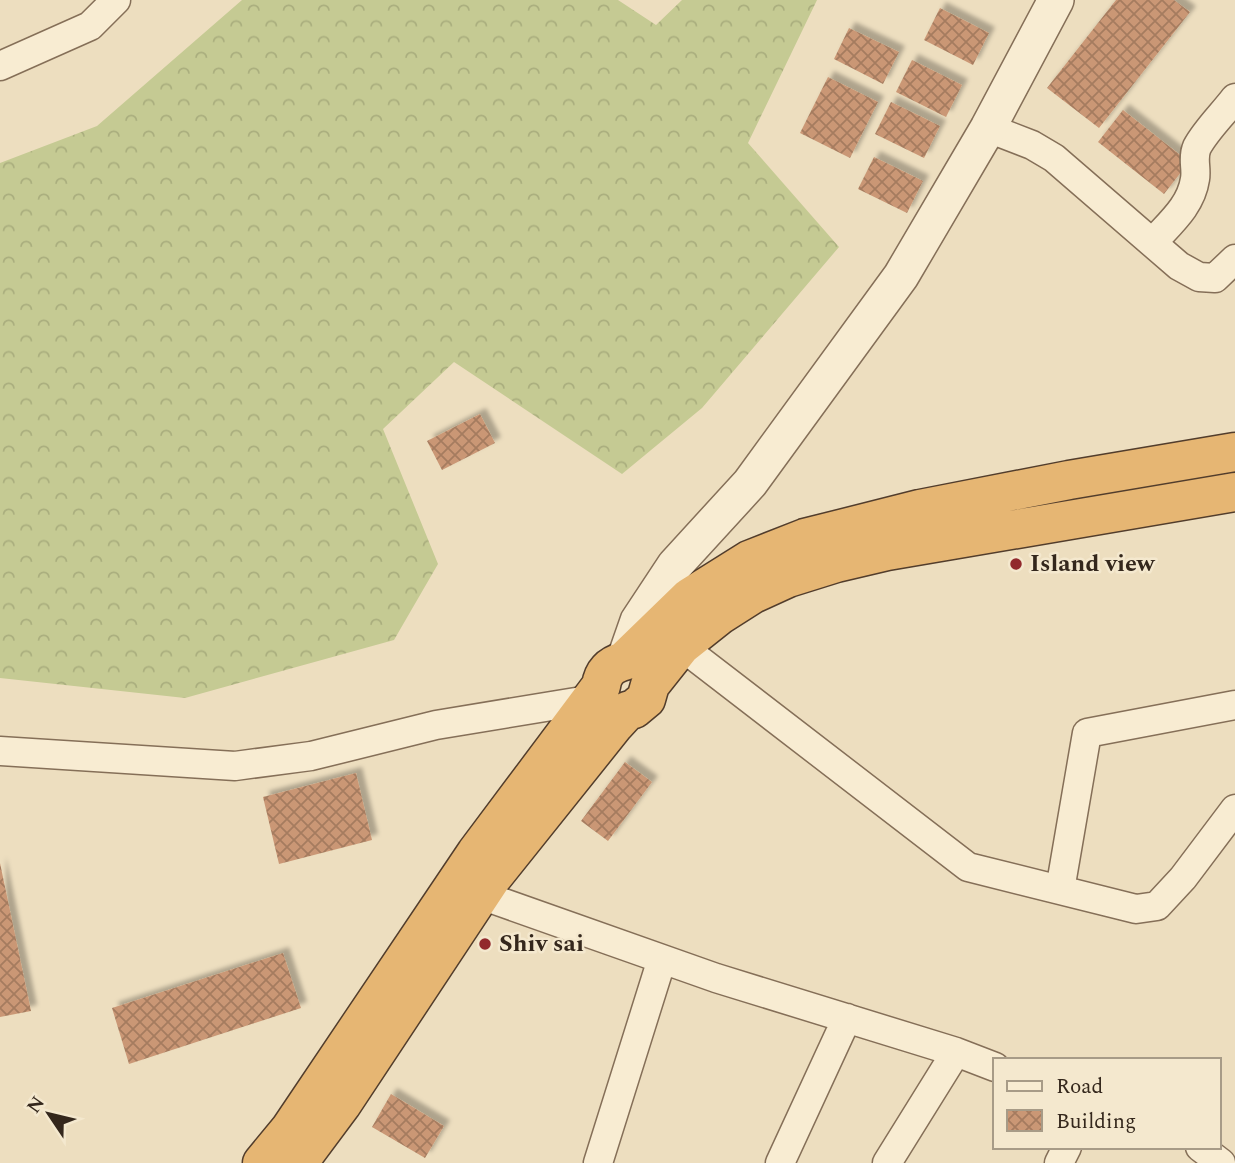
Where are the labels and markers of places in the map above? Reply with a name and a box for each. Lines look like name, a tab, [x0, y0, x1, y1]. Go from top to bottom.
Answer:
place label: Island view	[1030, 546, 1156, 582]
marker: Island view	[1008, 556, 1024, 572]
place label: Shiv sai	[499, 926, 584, 962]
marker: Shiv sai	[477, 936, 493, 952]

